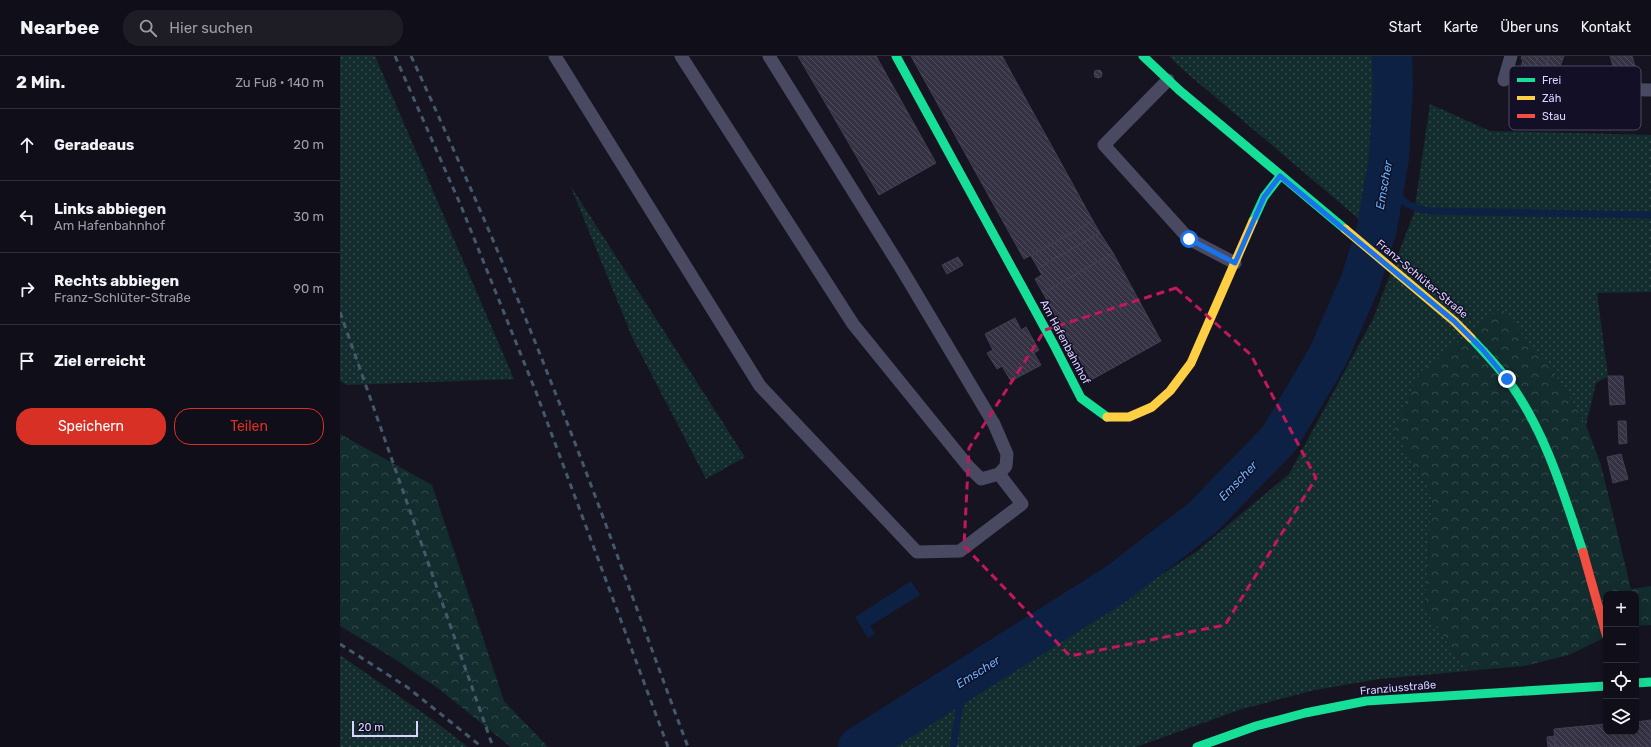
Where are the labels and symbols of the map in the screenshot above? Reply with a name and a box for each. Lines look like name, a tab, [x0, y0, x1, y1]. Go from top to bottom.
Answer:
legend	[1509, 66, 1641, 130]
text: Frei	[1542, 74, 1561, 87]
text: Zäh	[1542, 92, 1561, 105]
text: Stau	[1542, 110, 1566, 123]
water label: Emscher	[1373, 159, 1395, 210]
route start	[1180, 230, 1198, 248]
street label: Franz-Schlüter-Straße	[1373, 237, 1471, 321]
street label: Am Hafenbahnhof	[1037, 298, 1093, 387]
route end	[1498, 370, 1516, 388]
water label: Emscher	[1216, 458, 1260, 504]
water label: Emscher	[953, 653, 1003, 691]
street label: Franziusstraße	[1359, 678, 1437, 698]
scale bar	[352, 719, 418, 738]

